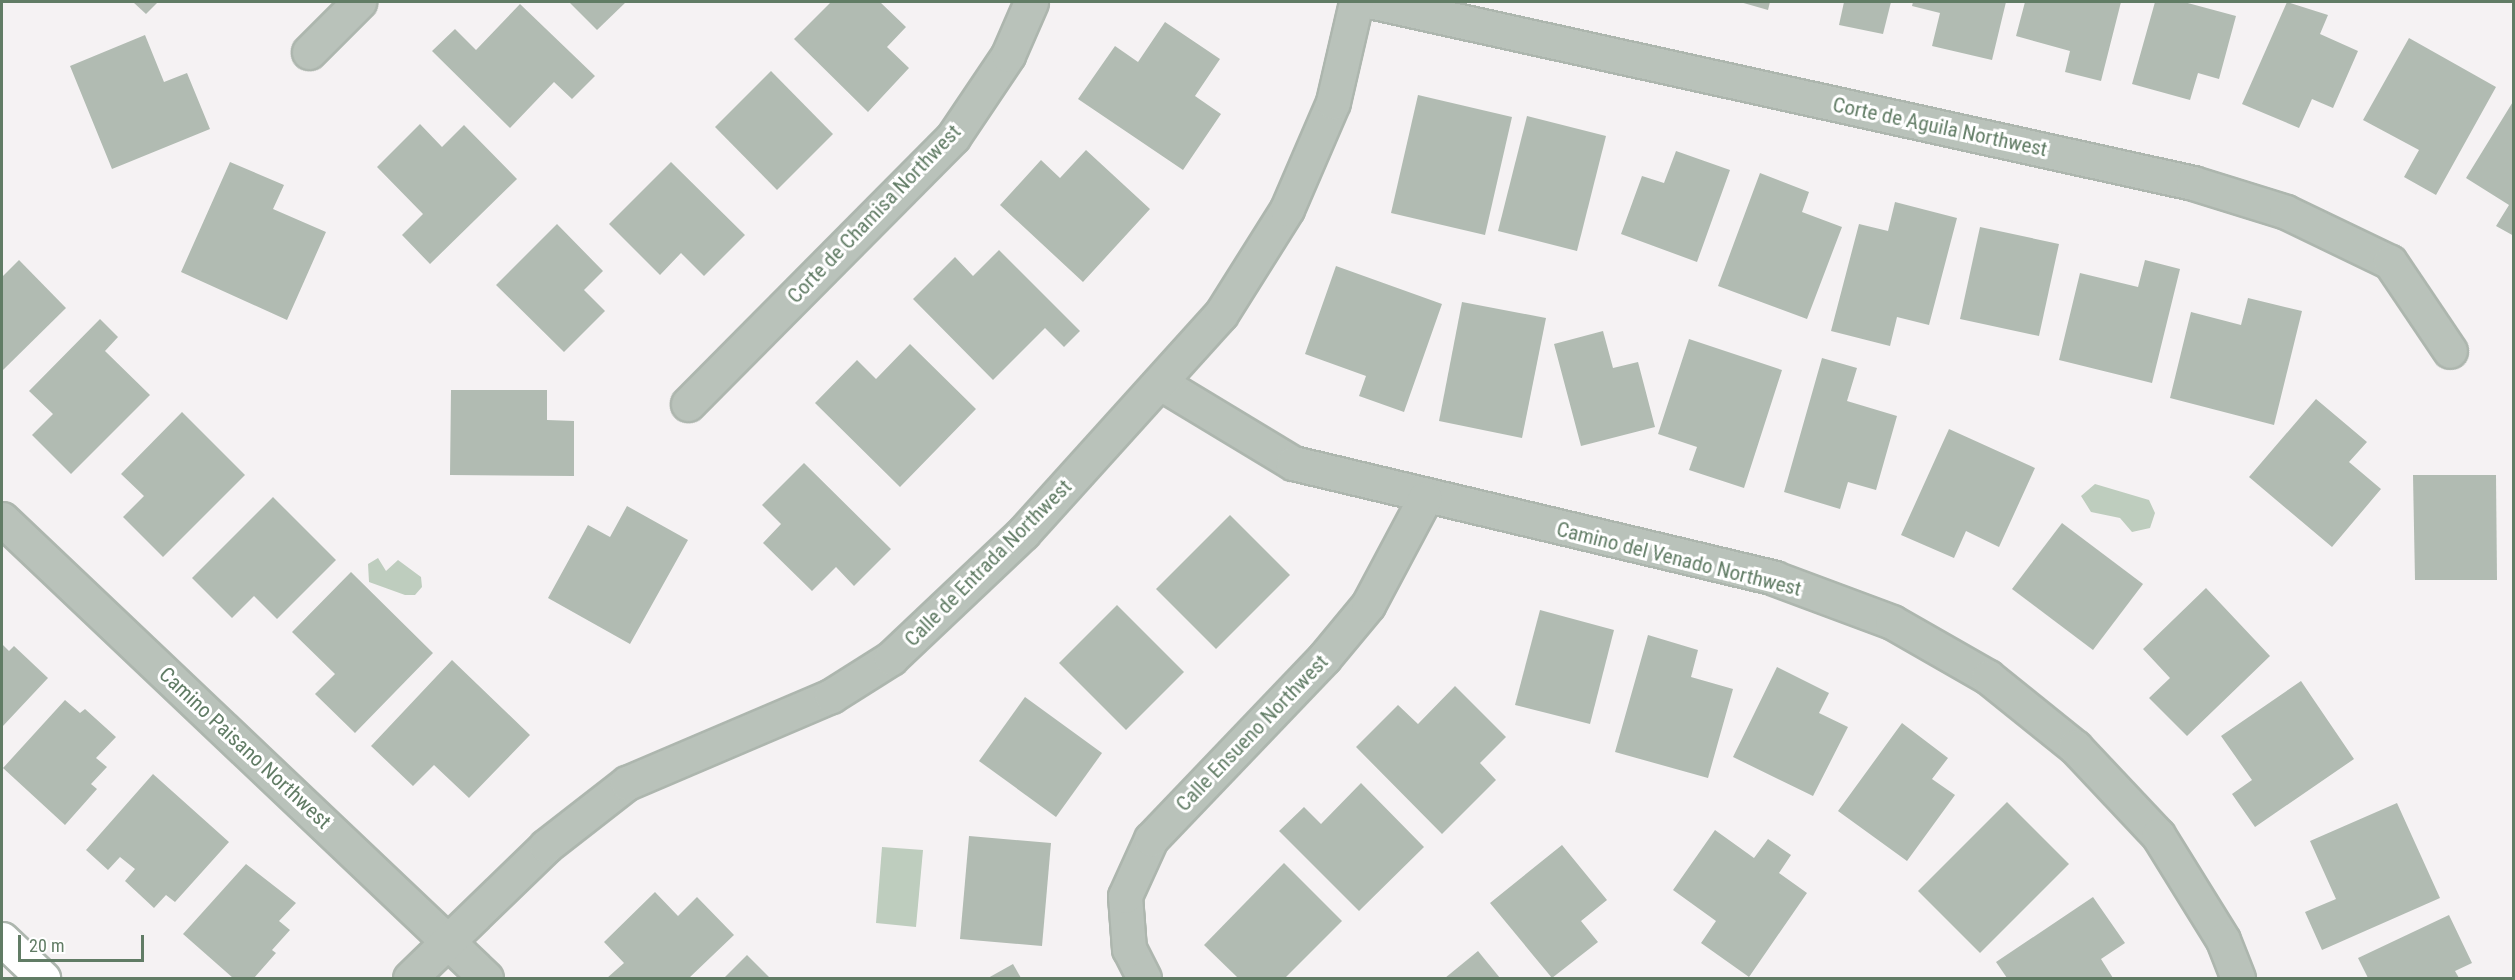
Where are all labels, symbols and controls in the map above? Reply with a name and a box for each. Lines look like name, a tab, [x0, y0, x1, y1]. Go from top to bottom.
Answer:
street label: Corte de Aguila Northwest	[1830, 92, 2050, 162]
street label: Corte de Chamisa Northwest	[782, 119, 966, 309]
street label: Calle de Entrada Northwest	[899, 474, 1077, 652]
street label: Camino del Venado Northwest	[1554, 516, 1804, 602]
street label: Calle Ensueno Northwest	[1171, 649, 1333, 817]
street label: Camino Paisano Northwest	[154, 662, 336, 834]
scale bar	[21, 923, 147, 961]
text: 20 m	[29, 935, 64, 956]

